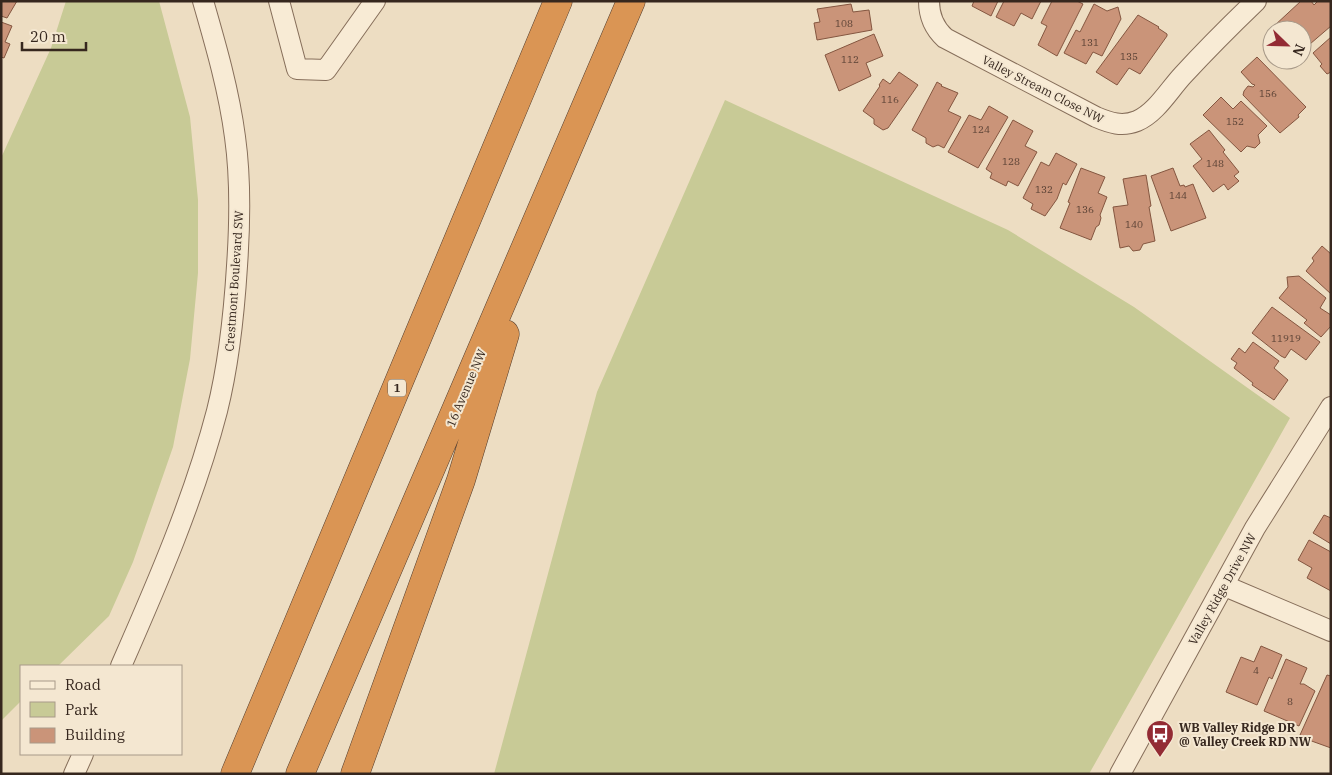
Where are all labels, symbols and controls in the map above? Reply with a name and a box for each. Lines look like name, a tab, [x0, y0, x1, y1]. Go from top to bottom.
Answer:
house number: 108	[835, 17, 853, 30]
scale bar	[22, 20, 86, 52]
north arrow	[1262, 20, 1312, 70]
text: 20 m	[30, 27, 66, 46]
house number: 131	[1081, 36, 1099, 49]
text: N	[1289, 41, 1309, 59]
house number: 135	[1120, 50, 1138, 63]
street label: Valley Stream Close NW	[980, 52, 1107, 126]
house number: 112	[841, 53, 859, 66]
house number: 156	[1259, 87, 1277, 100]
house number: 116	[881, 93, 899, 106]
house number: 152	[1226, 115, 1244, 128]
house number: 124	[972, 123, 990, 136]
house number: 128	[1002, 155, 1020, 168]
house number: 148	[1206, 157, 1224, 170]
house number: 132	[1035, 183, 1053, 196]
house number: 144	[1169, 189, 1187, 202]
house number: 136	[1076, 203, 1094, 216]
street label: Crestmont Boulevard SW	[222, 210, 246, 352]
house number: 140	[1125, 218, 1143, 231]
house number: 11919	[1271, 332, 1301, 345]
street label: 16 Avenue NW	[443, 346, 489, 429]
road number: 1	[388, 379, 406, 396]
street label: Valley Ridge Drive NW	[1185, 530, 1259, 647]
house number: 4	[1253, 664, 1259, 677]
legend	[20, 665, 182, 755]
text: Road	[65, 675, 101, 694]
house number: 8	[1287, 695, 1293, 708]
text: Park	[65, 700, 98, 719]
bus stop icon: WB Valley Ridge DR @ Valley Creek RD NW	[1145, 719, 1175, 758]
place label: WB Valley Ridge DR @ Valley Creek RD NW	[1179, 720, 1312, 749]
text: Building	[65, 725, 125, 744]

